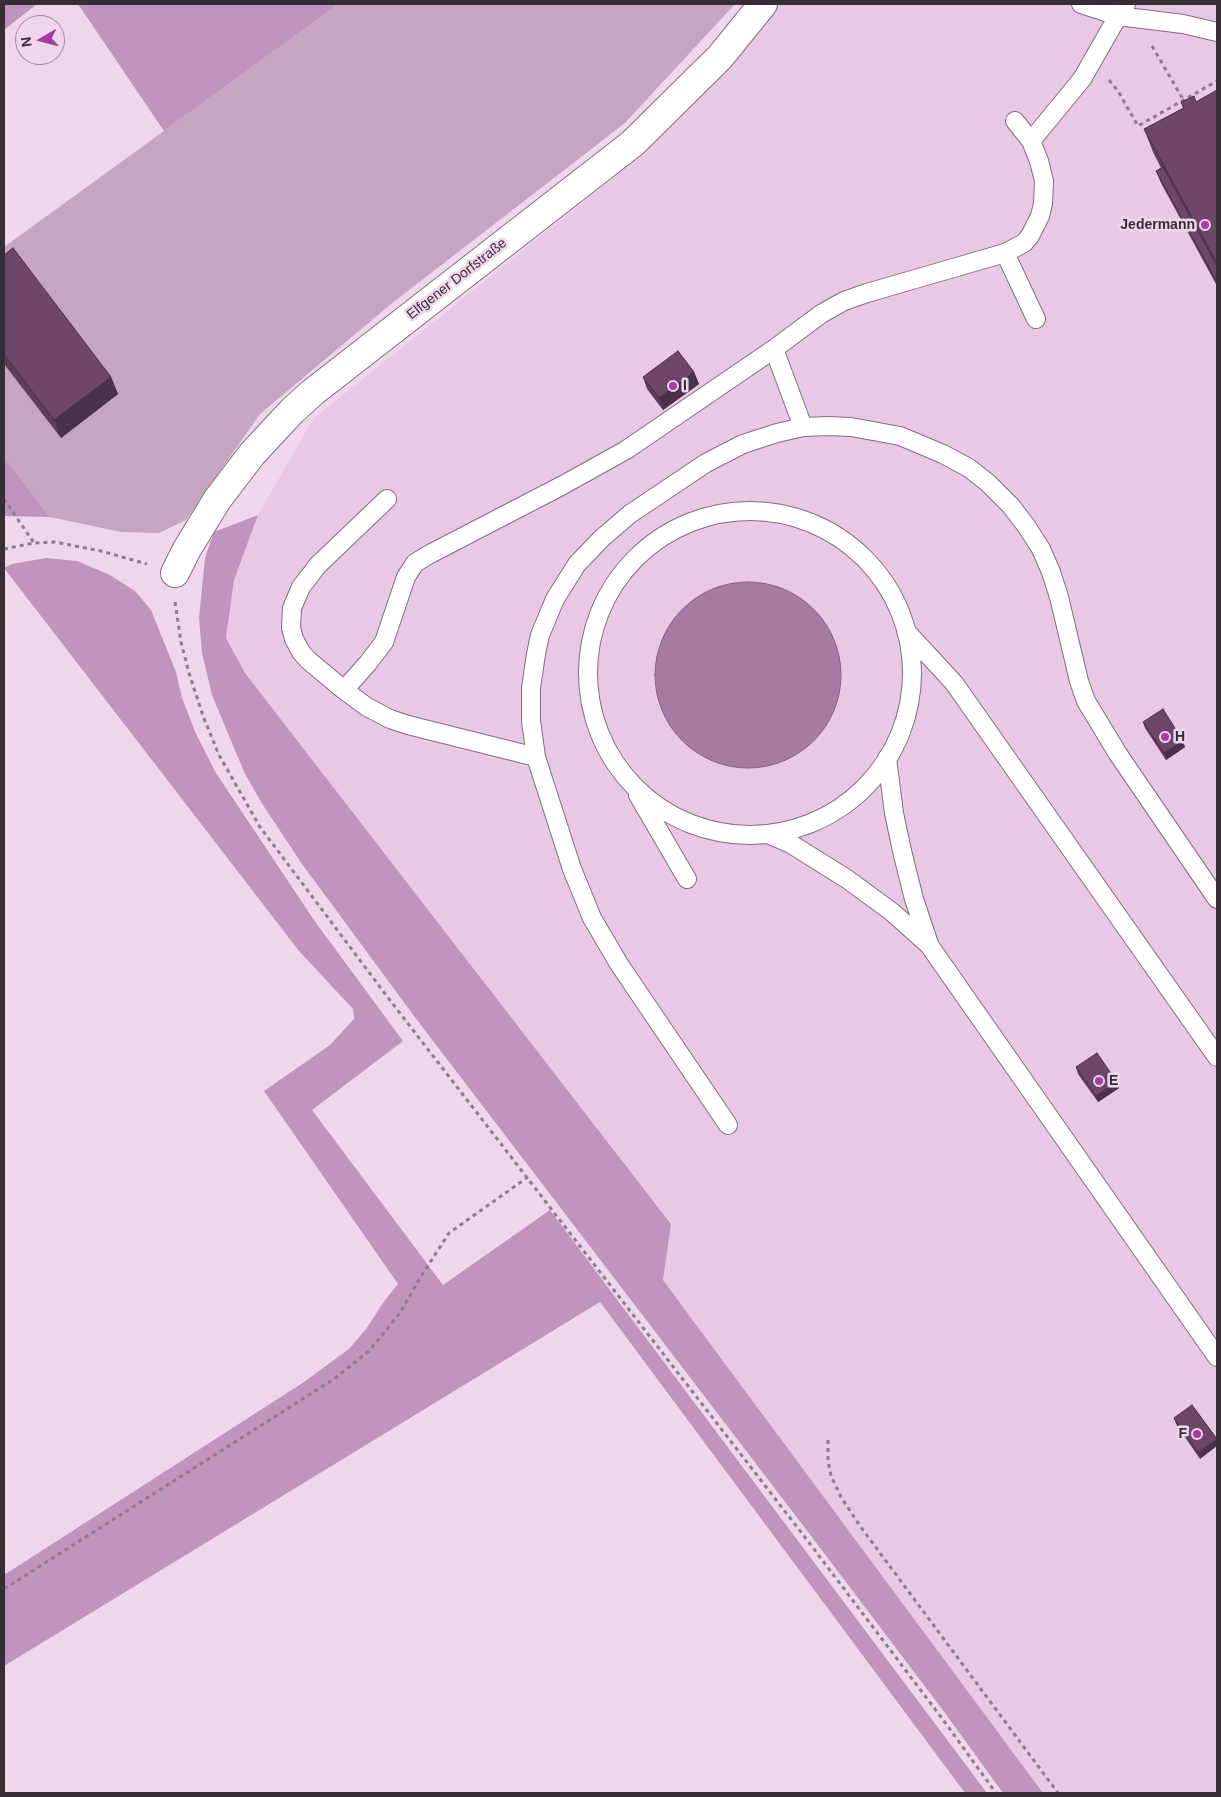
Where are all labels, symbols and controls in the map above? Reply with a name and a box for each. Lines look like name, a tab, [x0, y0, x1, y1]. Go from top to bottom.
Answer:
north arrow	[15, 15, 65, 65]
text: N	[18, 36, 35, 48]
place label: Jedermann	[1120, 217, 1195, 233]
marker: Jedermann	[1199, 219, 1211, 231]
street label: Elfgener Dorfstraße	[404, 235, 510, 323]
place label: I	[683, 378, 687, 394]
marker: I	[667, 380, 679, 392]
place label: H	[1175, 729, 1185, 745]
marker: H	[1159, 731, 1171, 743]
place label: E	[1109, 1073, 1118, 1089]
marker: E	[1093, 1075, 1105, 1087]
place label: F	[1178, 1426, 1187, 1442]
marker: F	[1191, 1428, 1203, 1440]

